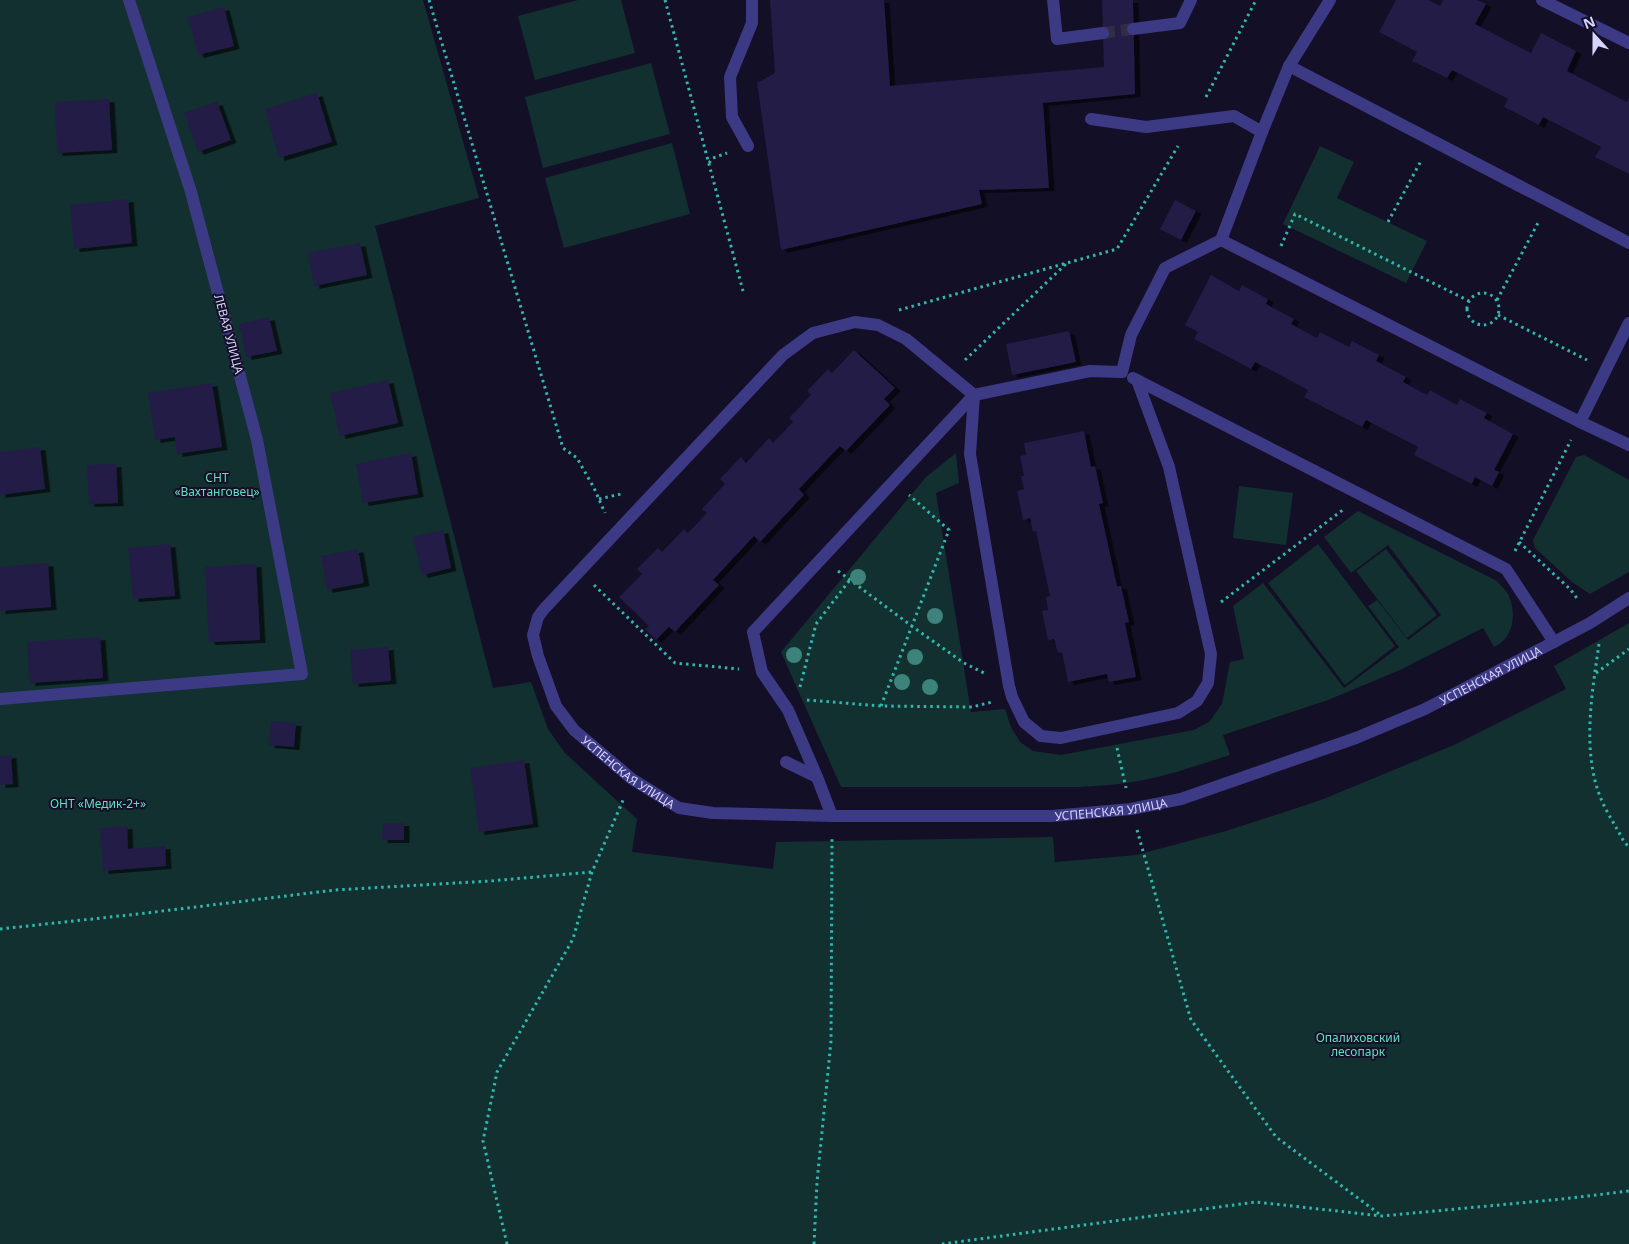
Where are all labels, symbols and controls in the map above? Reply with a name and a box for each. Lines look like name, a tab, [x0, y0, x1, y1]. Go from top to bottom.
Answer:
north arrow	[1569, 10, 1619, 60]
text: N	[1580, 11, 1598, 33]
street label: ЛЕВАЯ УЛИЦА	[210, 292, 248, 376]
park label: СНТ «Вахтанговец»	[174, 469, 260, 500]
street label: УСПЕНСКАЯ УЛИЦА	[1436, 641, 1545, 709]
street label: УСПЕНСКАЯ УЛИЦА	[578, 731, 679, 812]
street label: УСПЕНСКАЯ УЛИЦА	[1054, 793, 1169, 824]
park label: ОНТ «Медик-2+»	[50, 795, 146, 812]
park label: Опалиховский лесопарк	[1316, 1029, 1400, 1060]

